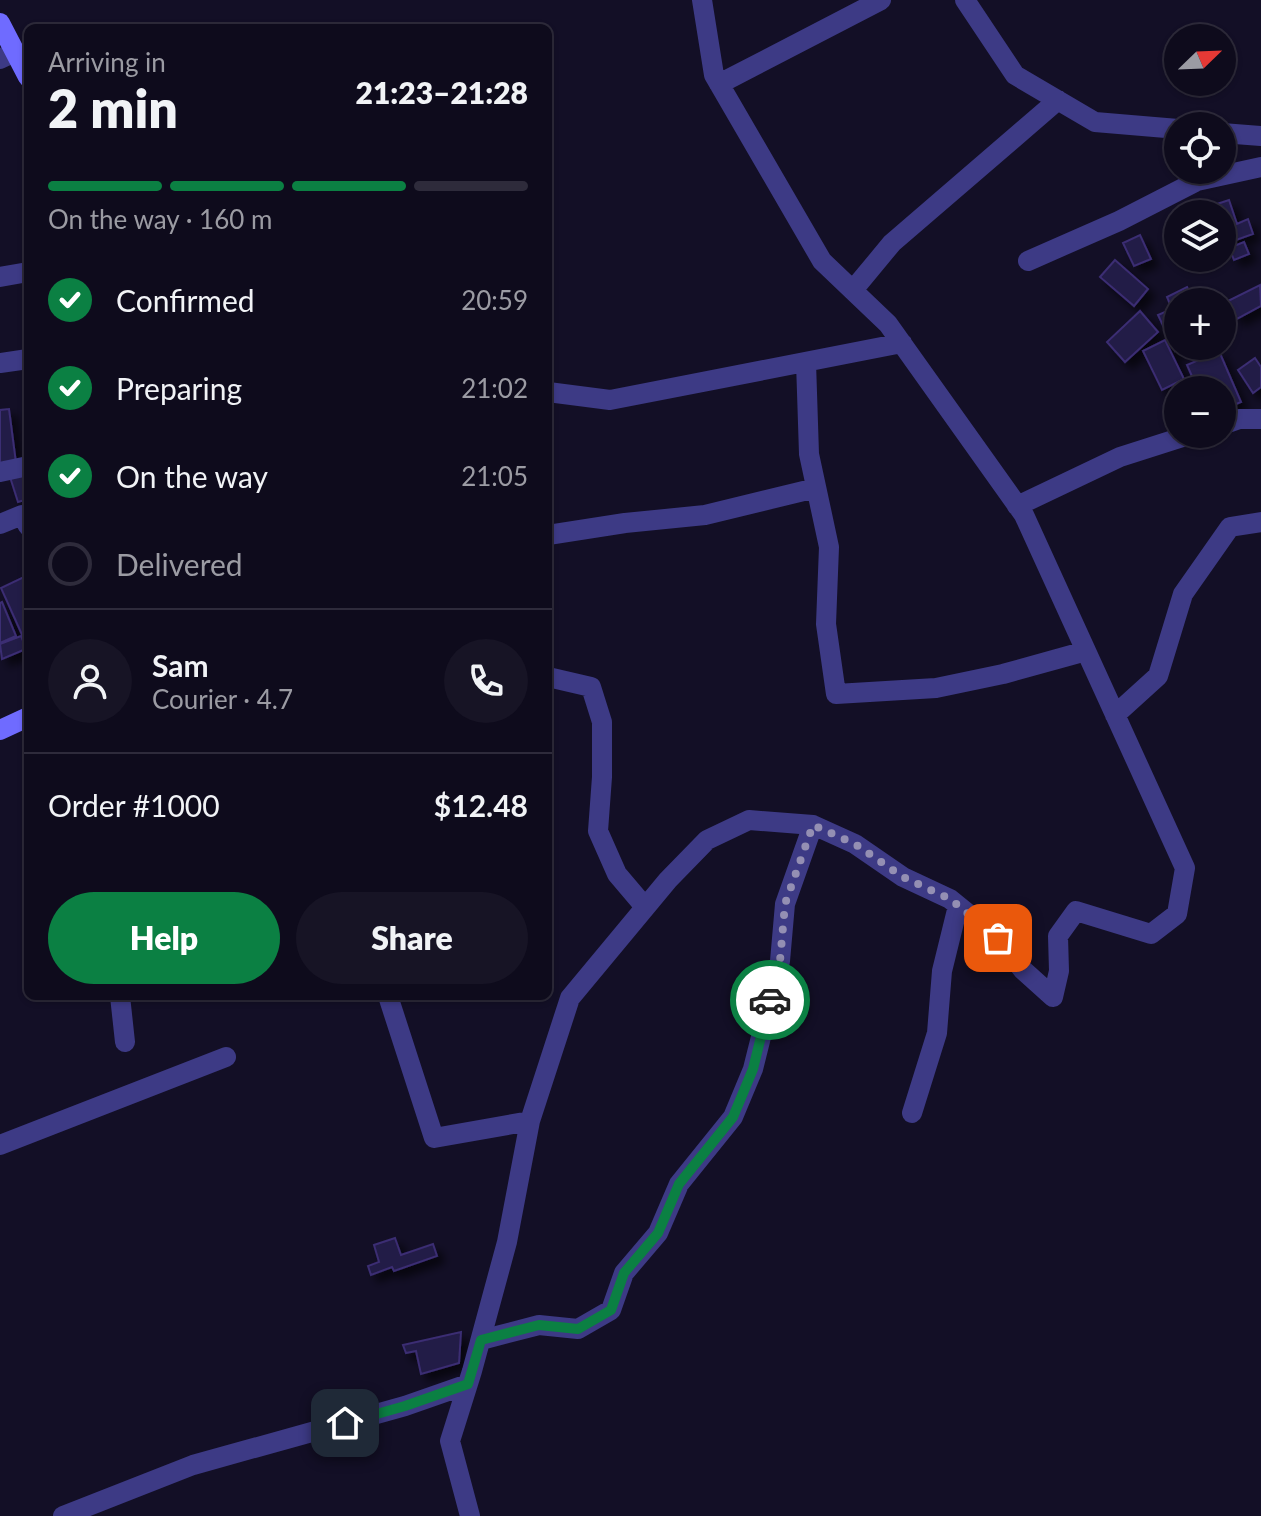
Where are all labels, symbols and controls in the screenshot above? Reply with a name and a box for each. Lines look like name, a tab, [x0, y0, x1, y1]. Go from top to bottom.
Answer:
north arrow	[1164, 24, 1236, 96]
map controls	[1164, 24, 1236, 448]
text: Arriving in	[48, 46, 166, 78]
text: 21:23–21:28	[355, 74, 528, 110]
text: 2 min	[48, 77, 178, 139]
button: locate	[1164, 112, 1236, 184]
button: layers	[1164, 200, 1236, 272]
text: On the way · 160 m	[48, 203, 272, 235]
icon: check	[48, 278, 92, 322]
text: Confirmed	[116, 282, 255, 318]
text: 20:59	[461, 284, 528, 316]
button: +	[1164, 288, 1236, 360]
icon: check	[48, 366, 92, 410]
text: Preparing	[116, 370, 242, 406]
text: 21:02	[461, 372, 528, 404]
button: −	[1164, 376, 1236, 448]
icon: check	[48, 454, 92, 498]
text: On the way	[116, 458, 268, 494]
text: 21:05	[461, 460, 528, 492]
text: Delivered	[116, 546, 243, 582]
button: person	[48, 639, 132, 723]
button: phone	[444, 639, 528, 723]
text: Sam	[152, 647, 209, 683]
text: Courier · 4.7	[152, 683, 293, 715]
text: Order #1000	[48, 787, 220, 823]
text: $12.48	[434, 787, 528, 823]
button: Help	[48, 892, 280, 984]
button: Share	[296, 892, 528, 984]
pin	[964, 904, 1032, 972]
icon: bag	[976, 916, 1020, 960]
courier	[730, 960, 810, 1040]
icon: car	[748, 978, 792, 1022]
pin	[311, 1389, 379, 1457]
icon: home	[323, 1401, 367, 1445]

